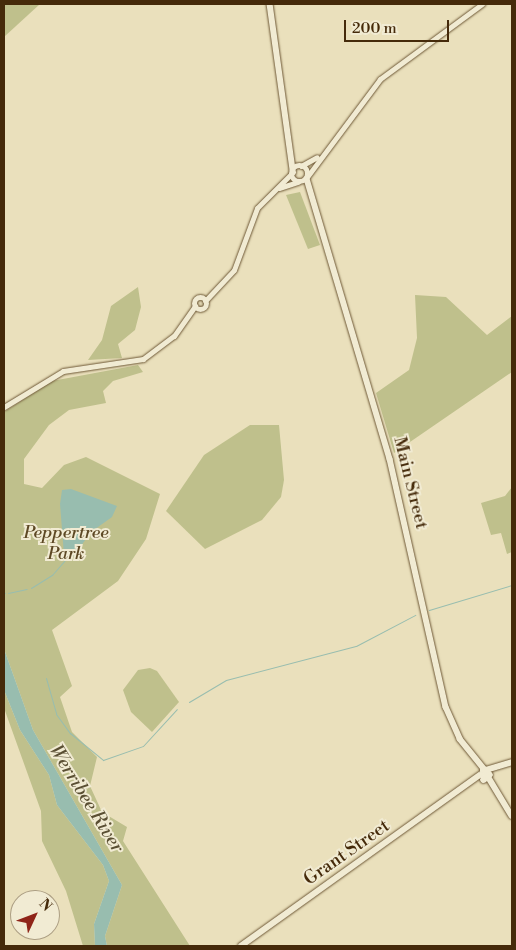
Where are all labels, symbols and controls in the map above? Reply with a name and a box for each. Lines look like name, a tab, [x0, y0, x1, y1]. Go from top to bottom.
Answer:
scale bar	[346, 10, 451, 42]
text: 200 m	[352, 19, 397, 38]
street label: Main Street	[388, 435, 432, 531]
park label: Peppertree Park	[23, 523, 109, 566]
water label: Werribee River	[44, 741, 128, 857]
street label: Grant Street	[300, 816, 394, 890]
north arrow	[10, 890, 60, 940]
text: N	[35, 895, 56, 916]

